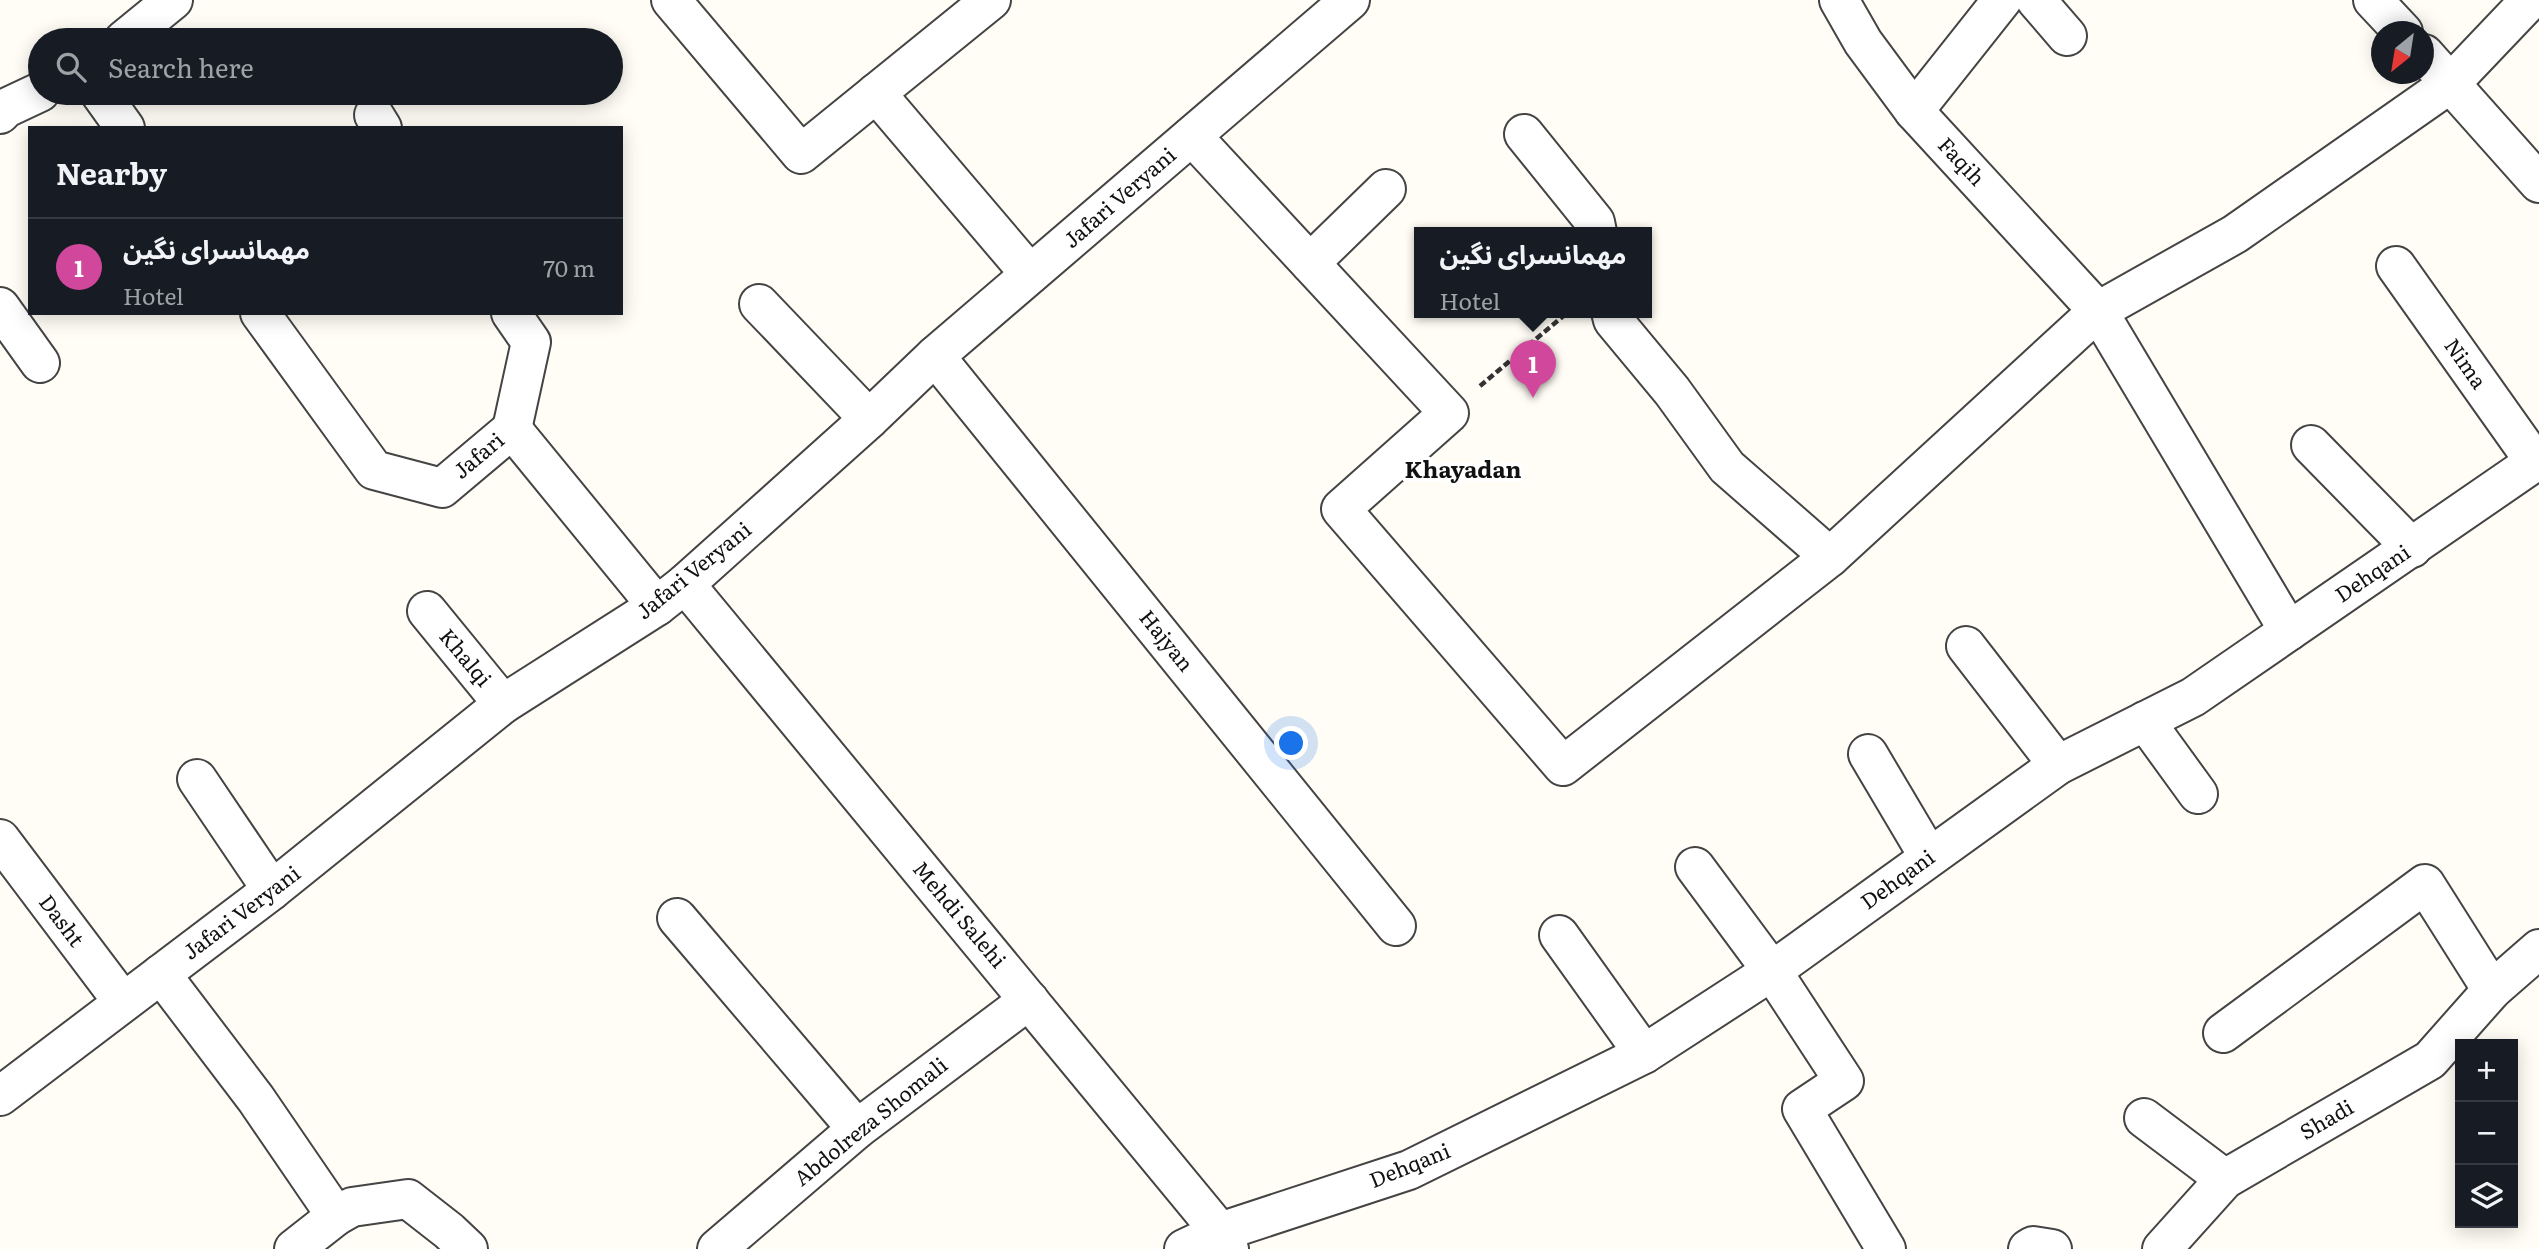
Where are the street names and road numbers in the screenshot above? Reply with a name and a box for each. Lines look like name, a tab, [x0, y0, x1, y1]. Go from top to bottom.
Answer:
street label: Faqih	[1932, 129, 1994, 192]
street label: Jafari Veryani	[1055, 138, 1181, 254]
street label: Nima	[2438, 331, 2496, 395]
street label: Jafari	[445, 424, 510, 485]
street label: Jafari Veryani	[628, 513, 757, 625]
street label: Dehqani	[2328, 535, 2415, 608]
street label: Hajyan	[1133, 602, 1203, 677]
street label: Khalqi	[433, 621, 500, 692]
street label: Dehqani	[1853, 841, 1940, 915]
street label: Mehdi Salehi	[907, 853, 1015, 974]
street label: Jafari Veryani	[175, 856, 306, 966]
street label: Dasht	[33, 887, 93, 953]
street label: Abdolreza Shomali	[786, 1048, 953, 1192]
street label: Shadi	[2293, 1090, 2358, 1146]
street label: Dehqani	[1364, 1133, 1454, 1194]

